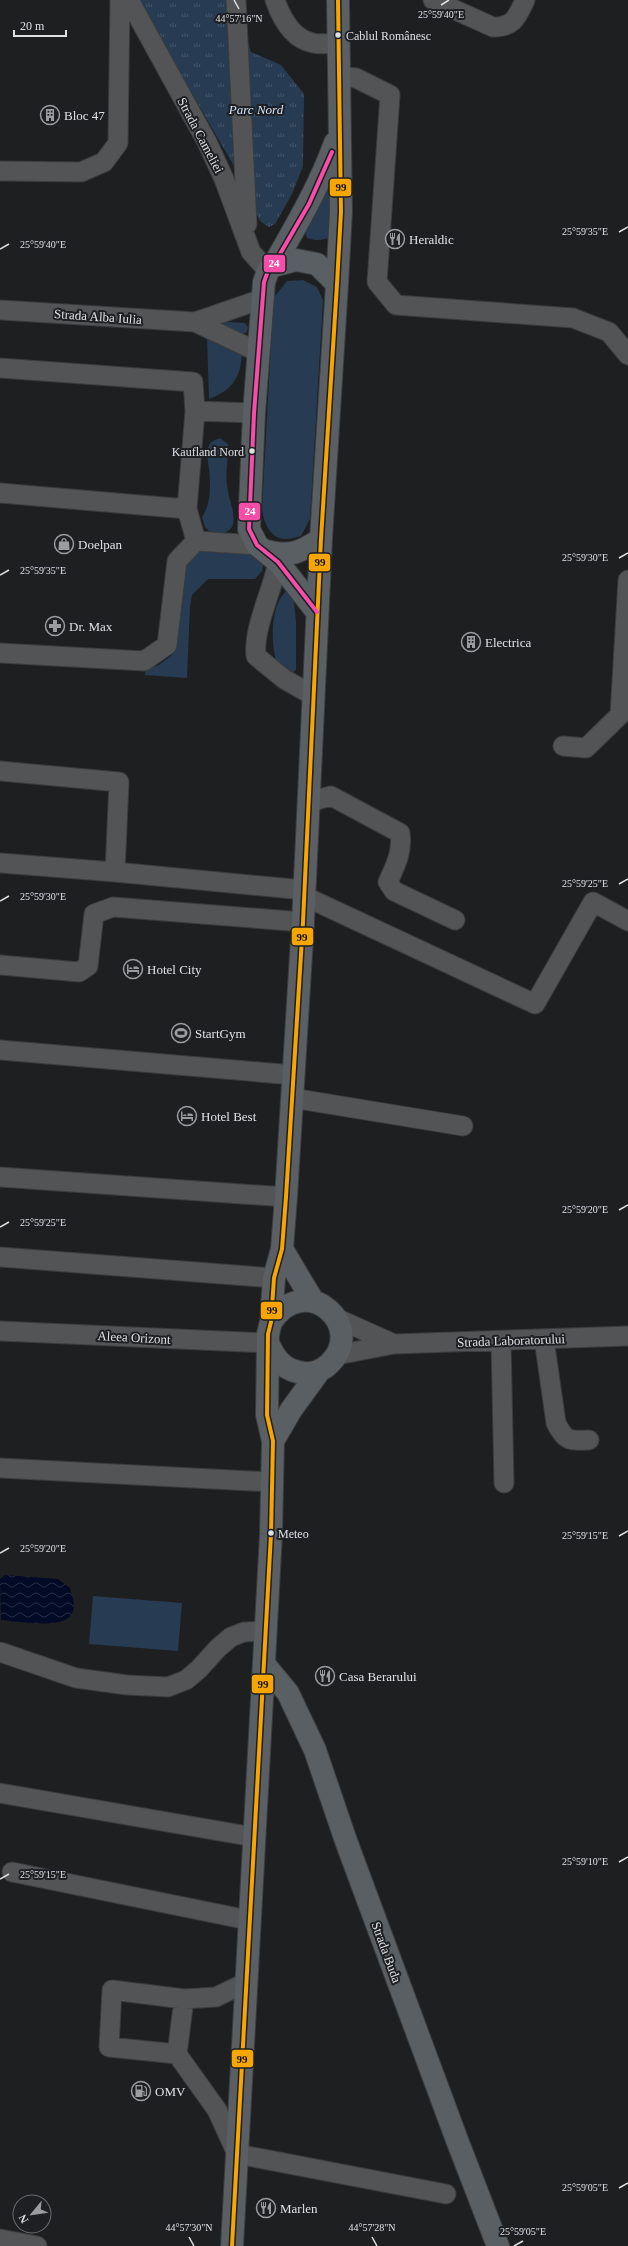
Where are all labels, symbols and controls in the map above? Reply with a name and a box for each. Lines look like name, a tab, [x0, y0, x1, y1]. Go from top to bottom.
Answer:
text: 25°59'40"E	[418, 9, 464, 20]
scale bar	[14, 12, 66, 38]
text: 44°57'16"N	[215, 13, 263, 24]
text: 20 m	[20, 19, 45, 33]
place label: Cablul Românesc	[346, 29, 431, 43]
marker: Cablul Românesc	[333, 30, 343, 40]
street label: Strada Cameliei	[174, 95, 227, 176]
park label: Parc Nord	[228, 102, 284, 117]
building icon: Bloc 47	[39, 104, 61, 126]
place label: Bloc 47	[64, 108, 105, 123]
line badge: 99	[329, 178, 352, 197]
text: 99	[336, 181, 347, 193]
text: 25°59'35"E	[562, 226, 608, 237]
restaurant icon: Heraldic	[384, 228, 406, 250]
place label: Heraldic	[409, 232, 454, 247]
text: 25°59'40"E	[20, 239, 66, 250]
line badge: 24	[263, 254, 286, 273]
text: 24	[269, 257, 280, 269]
street label: Strada Alba Iulia	[54, 306, 143, 327]
place label: Kaufland Nord	[172, 445, 244, 459]
marker: Kaufland Nord	[247, 446, 257, 456]
line badge: 24	[238, 502, 261, 521]
text: 24	[245, 505, 256, 517]
shop icon: Doelpan	[53, 533, 75, 555]
place label: Doelpan	[78, 537, 123, 552]
text: 25°59'30"E	[562, 552, 608, 563]
line badge: 99	[308, 553, 331, 572]
text: 99	[315, 556, 326, 568]
text: 25°59'35"E	[20, 565, 66, 576]
pharmacy icon: Dr. Max	[44, 615, 66, 637]
place label: Dr. Max	[69, 619, 113, 634]
building icon: Electrica	[460, 631, 482, 653]
place label: Electrica	[485, 635, 531, 650]
text: 25°59'25"E	[562, 878, 608, 889]
text: 25°59'30"E	[20, 891, 66, 902]
line badge: 99	[291, 927, 314, 946]
text: 99	[297, 931, 308, 943]
hotel icon: Hotel City	[122, 958, 144, 980]
place label: Hotel City	[147, 962, 202, 977]
sports icon: StartGym	[170, 1022, 192, 1044]
place label: StartGym	[195, 1026, 246, 1041]
hotel icon: Hotel Best	[176, 1105, 198, 1127]
place label: Hotel Best	[201, 1109, 257, 1124]
text: 25°59'20"E	[562, 1204, 608, 1215]
text: 25°59'25"E	[20, 1217, 66, 1228]
line badge: 99	[260, 1301, 283, 1320]
text: 99	[267, 1304, 278, 1316]
street label: Aleea Orizont	[97, 1328, 171, 1347]
street label: Strada Laboratorului	[457, 1331, 566, 1350]
place label: Meteo	[278, 1527, 309, 1541]
marker: Meteo	[266, 1528, 276, 1538]
text: 25°59'15"E	[562, 1530, 608, 1541]
text: 25°59'20"E	[20, 1543, 66, 1554]
restaurant icon: Casa Berarului	[314, 1665, 336, 1687]
place label: Casa Berarului	[339, 1669, 417, 1684]
line badge: 99	[251, 1674, 274, 1694]
text: 99	[258, 1678, 269, 1690]
text: 25°59'10"E	[562, 1856, 608, 1867]
text: 25°59'15"E	[20, 1869, 66, 1880]
street label: Strada Buda	[369, 1920, 405, 1985]
line badge: 99	[231, 2049, 254, 2068]
text: 99	[237, 2053, 248, 2065]
fuel station icon: OMV	[130, 2080, 152, 2102]
place label: OMV	[155, 2084, 186, 2099]
text: 25°59'05"E	[562, 2182, 608, 2193]
north arrow	[12, 2194, 52, 2234]
restaurant icon: Marlen	[255, 2197, 277, 2219]
place label: Marlen	[280, 2201, 318, 2216]
text: N	[16, 2212, 30, 2225]
text: 44°57'30"N	[165, 2222, 213, 2233]
text: 44°57'28"N	[348, 2222, 396, 2233]
text: 25°59'05"E	[500, 2226, 546, 2237]

